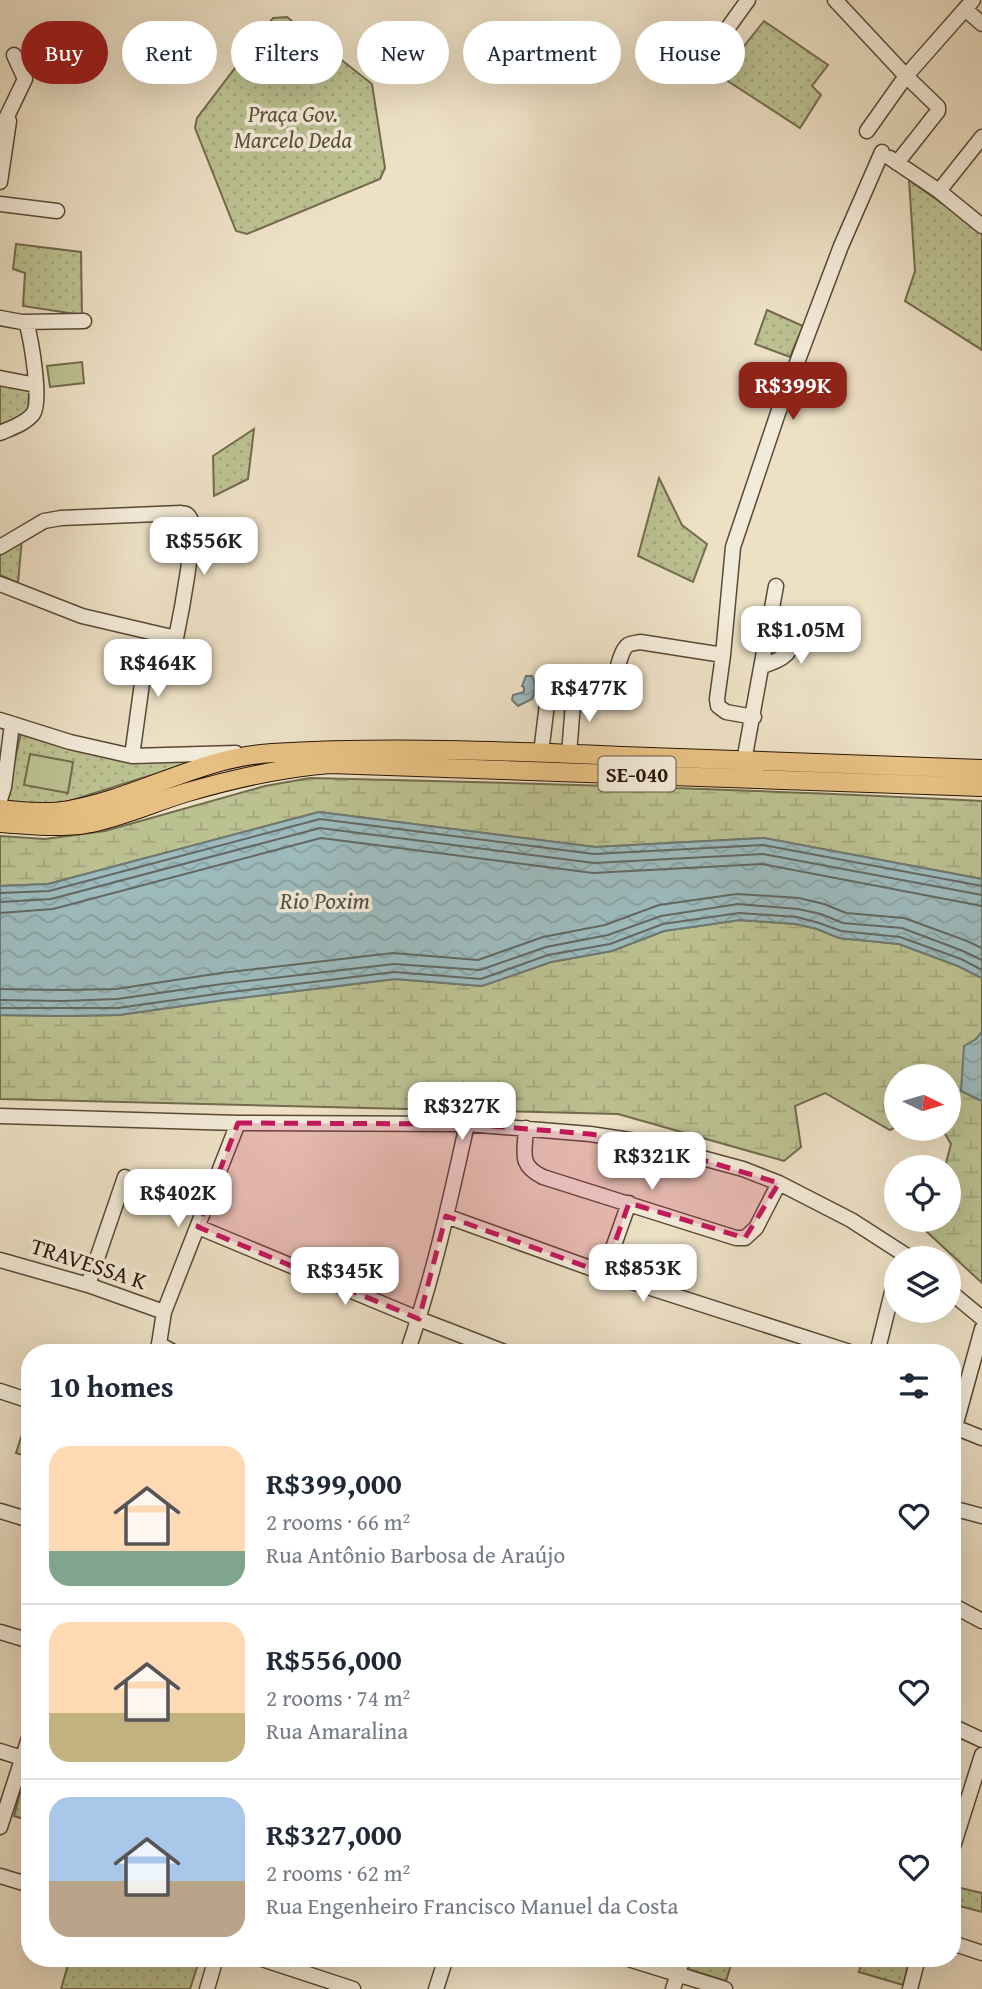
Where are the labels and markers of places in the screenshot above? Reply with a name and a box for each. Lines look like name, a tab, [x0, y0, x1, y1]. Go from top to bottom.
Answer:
pin: R$399K	[736, 362, 850, 422]
pin: R$556K	[147, 518, 261, 577]
pin: R$1.05M	[736, 606, 866, 666]
pin: R$464K	[101, 640, 215, 699]
pin: R$477K	[532, 664, 646, 724]
pin: R$327K	[405, 1082, 519, 1142]
pin: R$321K	[595, 1132, 709, 1192]
pin: R$402K	[121, 1170, 235, 1229]
pin: R$853K	[586, 1244, 700, 1304]
pin: R$345K	[288, 1248, 402, 1307]

